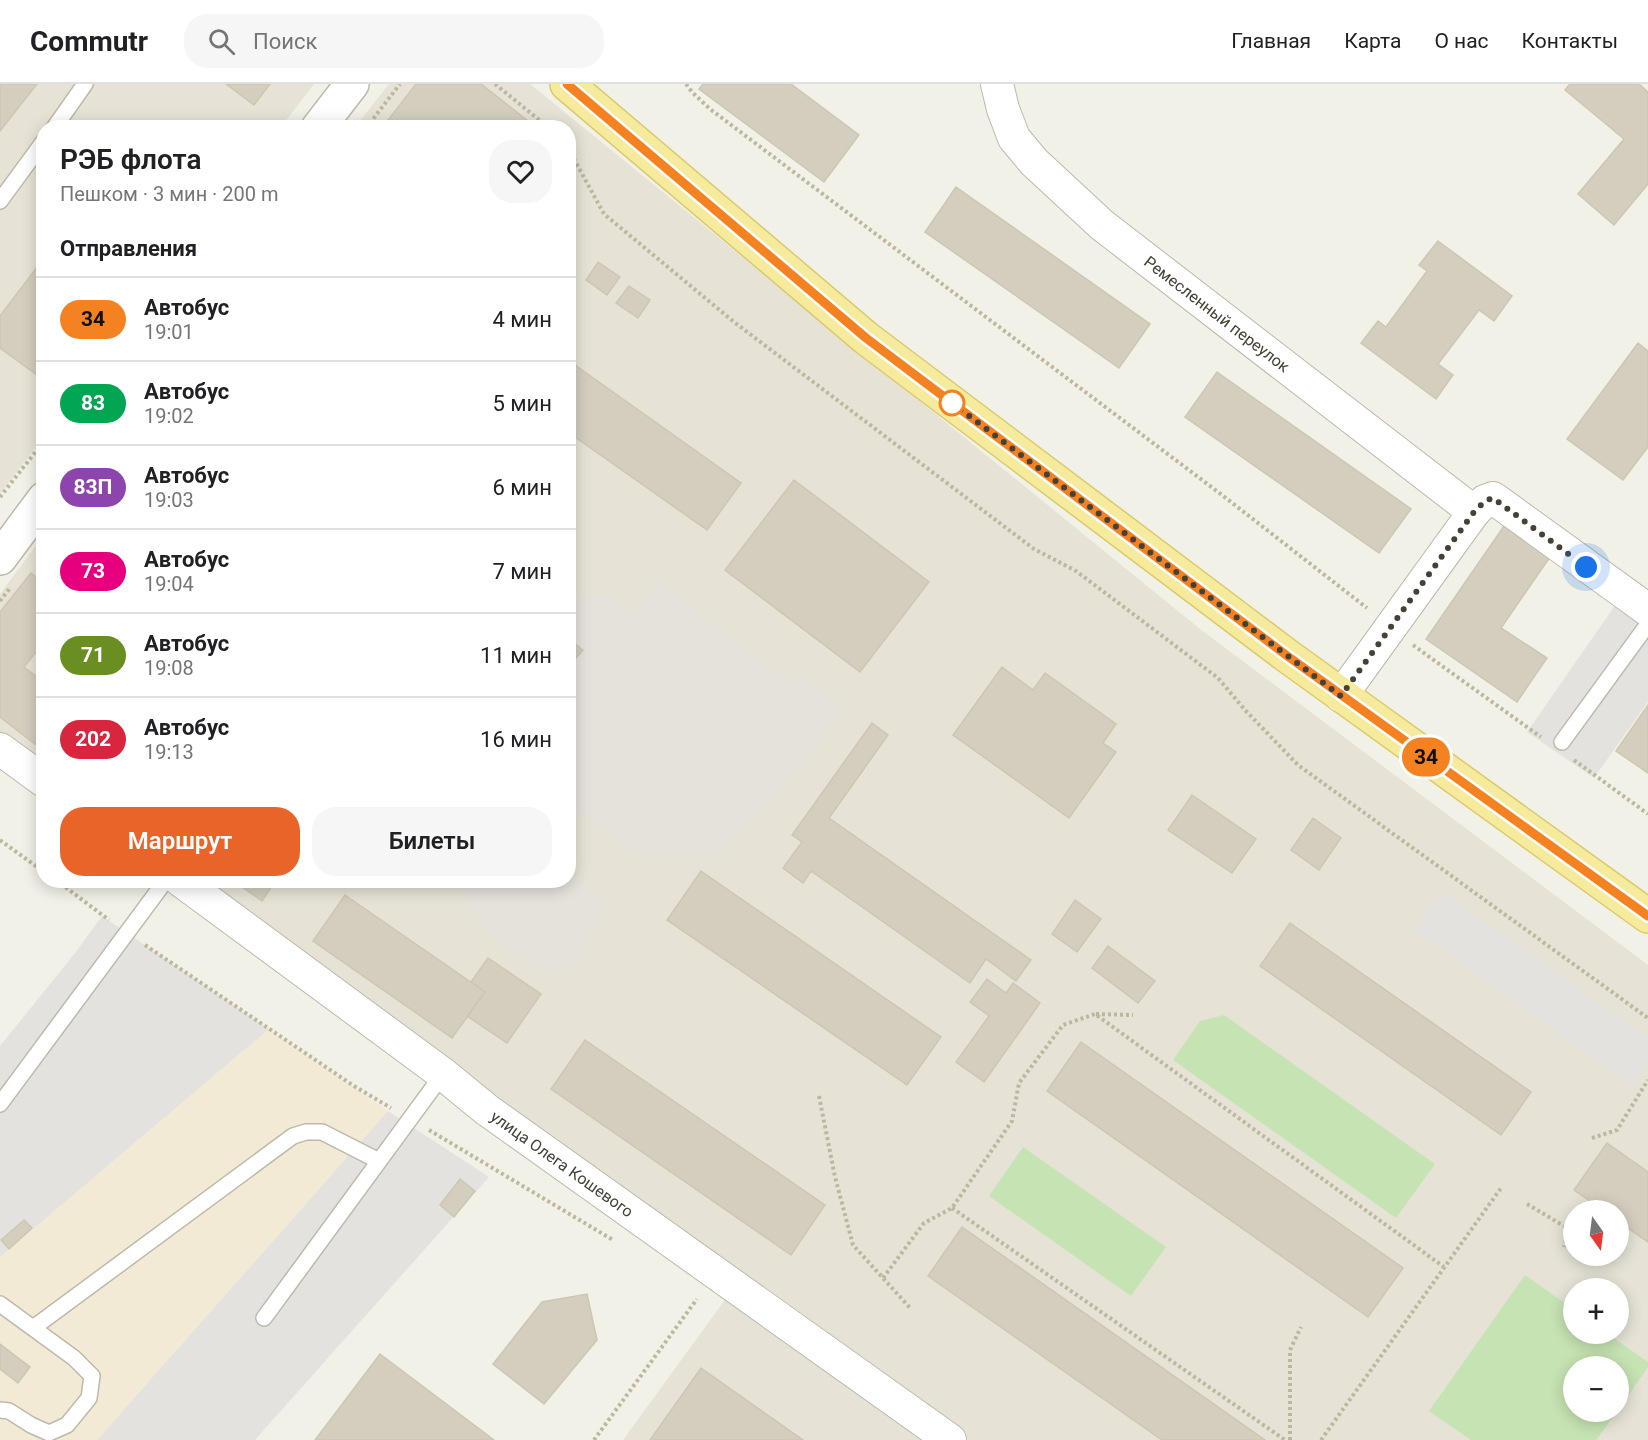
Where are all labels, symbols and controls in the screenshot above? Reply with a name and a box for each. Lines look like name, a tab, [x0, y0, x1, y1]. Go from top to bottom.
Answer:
search box	[184, 14, 604, 68]
text: Commutr	[30, 25, 148, 58]
icon: search	[205, 25, 238, 58]
text: Поиск	[253, 29, 317, 54]
text: Главная	[1231, 29, 1311, 53]
text: Карта	[1344, 29, 1401, 53]
text: О нас	[1434, 29, 1489, 53]
text: Контакты	[1522, 29, 1618, 53]
button: heart	[489, 140, 552, 203]
text: РЭБ флота	[60, 143, 201, 176]
text: Пешком · 3 мин · 200 m	[60, 182, 279, 206]
text: Отправления	[60, 236, 197, 261]
street label: Ремесленный переулок	[1140, 252, 1293, 376]
text: Автобус	[144, 295, 229, 320]
text: 34	[81, 307, 105, 331]
text: 4 мин	[492, 307, 552, 332]
text: 19:01	[144, 320, 194, 344]
text: Автобус	[144, 379, 229, 404]
unlabelled marker	[939, 390, 965, 416]
text: 83	[81, 391, 105, 415]
text: 5 мин	[492, 391, 552, 416]
text: 19:02	[144, 404, 194, 428]
text: Автобус	[144, 463, 229, 488]
text: 83П	[74, 475, 112, 499]
text: 6 мин	[492, 475, 552, 500]
text: 19:03	[144, 488, 194, 512]
text: Автобус	[144, 547, 229, 572]
your location	[1571, 552, 1601, 582]
text: 73	[81, 559, 105, 583]
text: 7 мин	[492, 559, 552, 584]
text: 19:04	[144, 572, 194, 596]
text: Автобус	[144, 631, 229, 656]
text: 71	[81, 643, 105, 667]
text: 11 мин	[480, 643, 552, 668]
text: 19:08	[144, 656, 194, 680]
text: Автобус	[144, 715, 229, 740]
text: 202	[75, 727, 111, 751]
text: 16 мин	[480, 727, 552, 752]
line badge: 34	[1399, 738, 1453, 776]
text: 19:13	[144, 740, 194, 764]
text: 34	[1414, 745, 1438, 769]
button: Маршрут	[60, 807, 300, 876]
button: Билеты	[312, 807, 552, 876]
street label: улица Олега Кошевого	[487, 1107, 637, 1221]
north arrow	[1563, 1200, 1629, 1266]
map controls	[1563, 1200, 1629, 1422]
button: +	[1563, 1278, 1629, 1344]
button: −	[1563, 1356, 1629, 1422]

